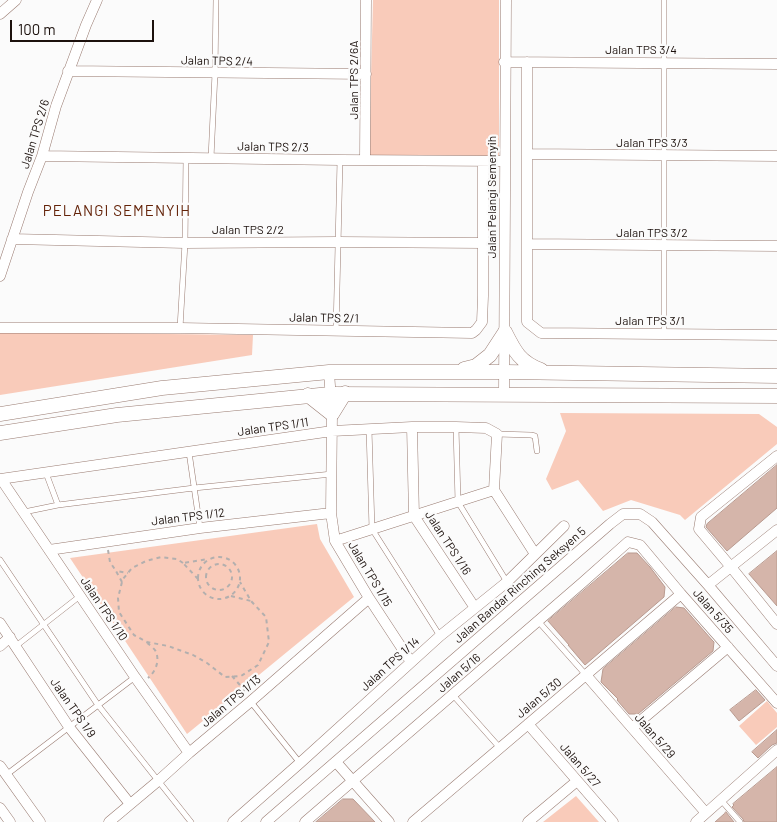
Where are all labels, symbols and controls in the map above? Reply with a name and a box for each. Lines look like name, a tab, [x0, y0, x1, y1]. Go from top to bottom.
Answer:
scale bar	[12, 10, 156, 42]
text: 100 m	[18, 20, 56, 38]
street label: Jalan TPS 2/6A	[347, 41, 361, 119]
street label: Jalan TPS 3/4	[605, 43, 677, 57]
street label: Jalan TPS 2/4	[181, 53, 253, 69]
street label: Jalan TPS 2/6	[18, 98, 52, 170]
street label: Jalan Pelangi Semenyih	[485, 136, 499, 258]
street label: Jalan TPS 3/3	[616, 136, 688, 150]
street label: Jalan TPS 2/3	[237, 139, 309, 155]
district label: PELANGI SEMENYIH	[41, 202, 193, 220]
street label: Jalan TPS 2/2	[212, 223, 284, 237]
street label: Jalan TPS 3/2	[616, 226, 688, 240]
street label: Jalan TPS 2/1	[289, 310, 359, 326]
street label: Jalan TPS 3/1	[615, 314, 685, 328]
street label: Jalan TPS 1/11	[237, 415, 309, 439]
street label: Jalan TPS 1/12	[151, 505, 225, 529]
street label: Jalan TPS 1/16	[422, 508, 474, 578]
street label: Jalan Bandar Rinching Seksyen 5	[451, 524, 589, 646]
street label: Jalan TPS 1/15	[345, 539, 395, 609]
street label: Jalan TPS 1/10	[77, 574, 131, 644]
street label: Jalan 5/35	[690, 586, 736, 636]
street label: Jalan TPS 1/14	[358, 634, 422, 694]
street label: Jalan 5/16	[435, 650, 483, 696]
street label: Jalan TPS 1/13	[198, 672, 264, 730]
street label: Jalan TPS 1/9	[47, 675, 99, 741]
street label: Jalan 5/30	[513, 675, 565, 721]
street label: Jalan 5/29	[632, 711, 678, 761]
street label: Jalan 5/27	[557, 740, 603, 790]

